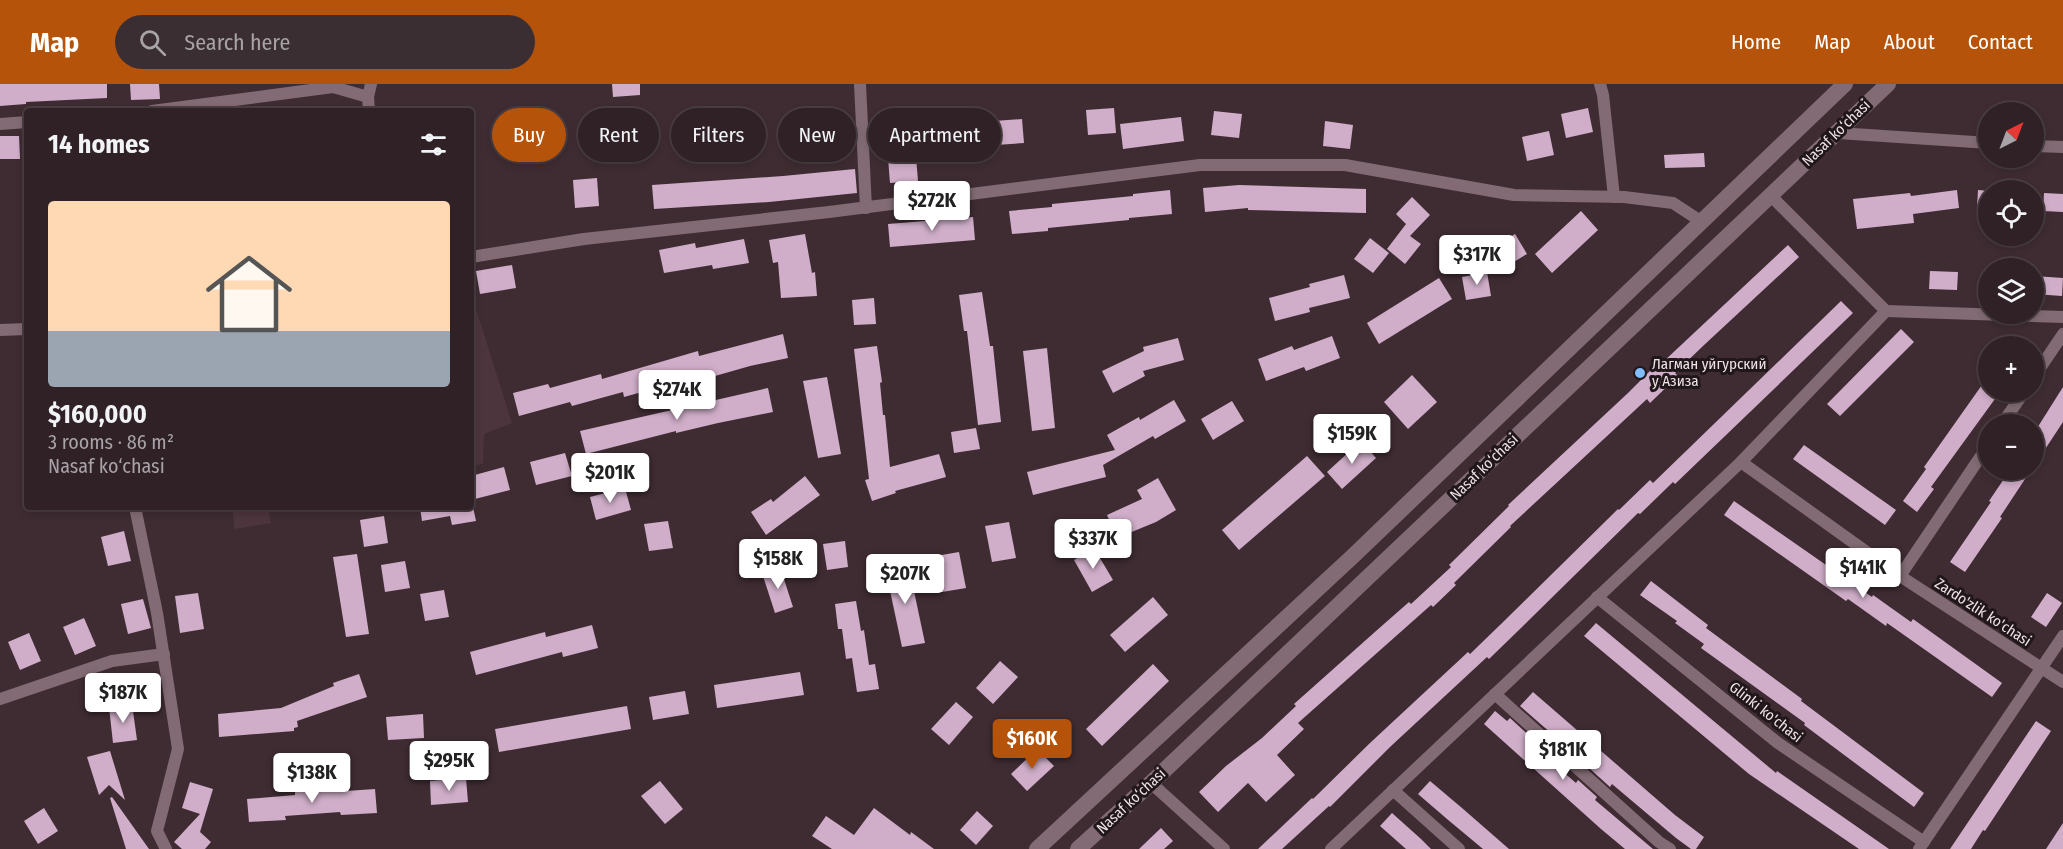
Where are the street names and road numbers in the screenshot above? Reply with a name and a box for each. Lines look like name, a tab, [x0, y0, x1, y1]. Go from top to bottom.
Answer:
street label: Nasaf ko‘chasi	[1798, 96, 1874, 170]
street label: Nasaf ko‘chasi	[1446, 430, 1522, 504]
street label: Zardo'zlik ko'chasi	[1932, 574, 2034, 650]
street label: Glinki ko'chasi	[1726, 678, 1806, 746]
street label: Nasaf ko‘chasi	[1093, 765, 1169, 837]

